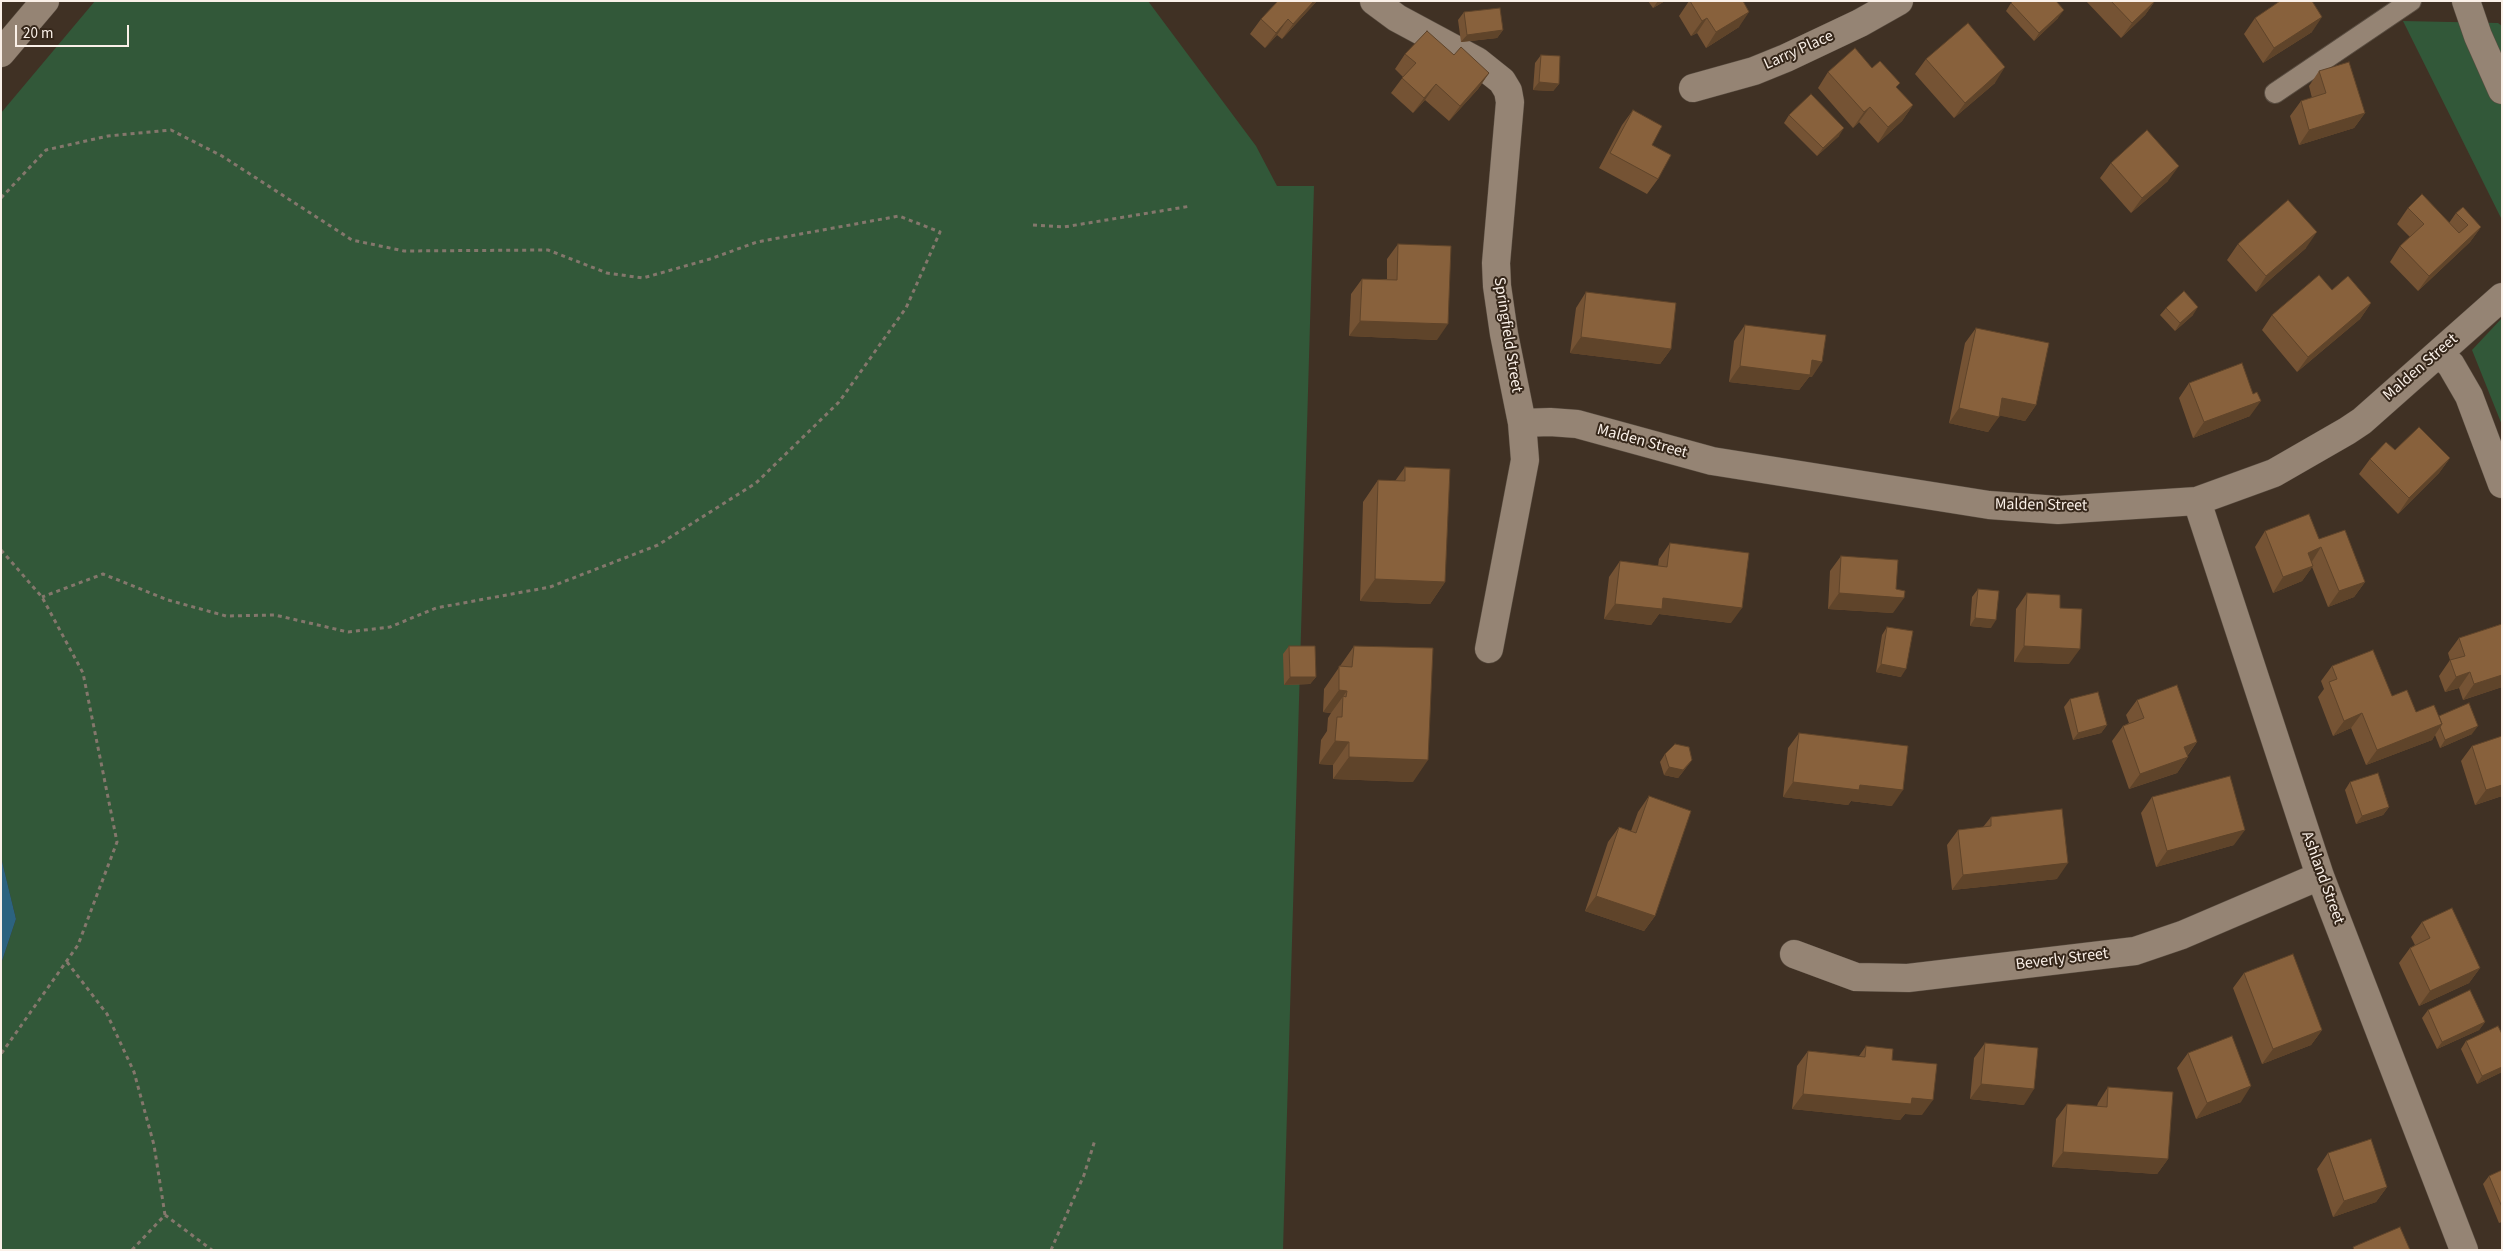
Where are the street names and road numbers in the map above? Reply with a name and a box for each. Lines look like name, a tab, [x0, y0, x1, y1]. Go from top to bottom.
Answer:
street label: Larry Place	[1761, 27, 1837, 75]
street label: Springfield Street	[1488, 276, 1526, 394]
street label: Malden Street	[2380, 330, 2462, 406]
street label: Malden Street	[1595, 421, 1689, 463]
street label: Malden Street	[1995, 496, 2087, 516]
street label: Ashland Street	[2296, 829, 2348, 927]
street label: Beverly Street	[2015, 945, 2109, 975]

